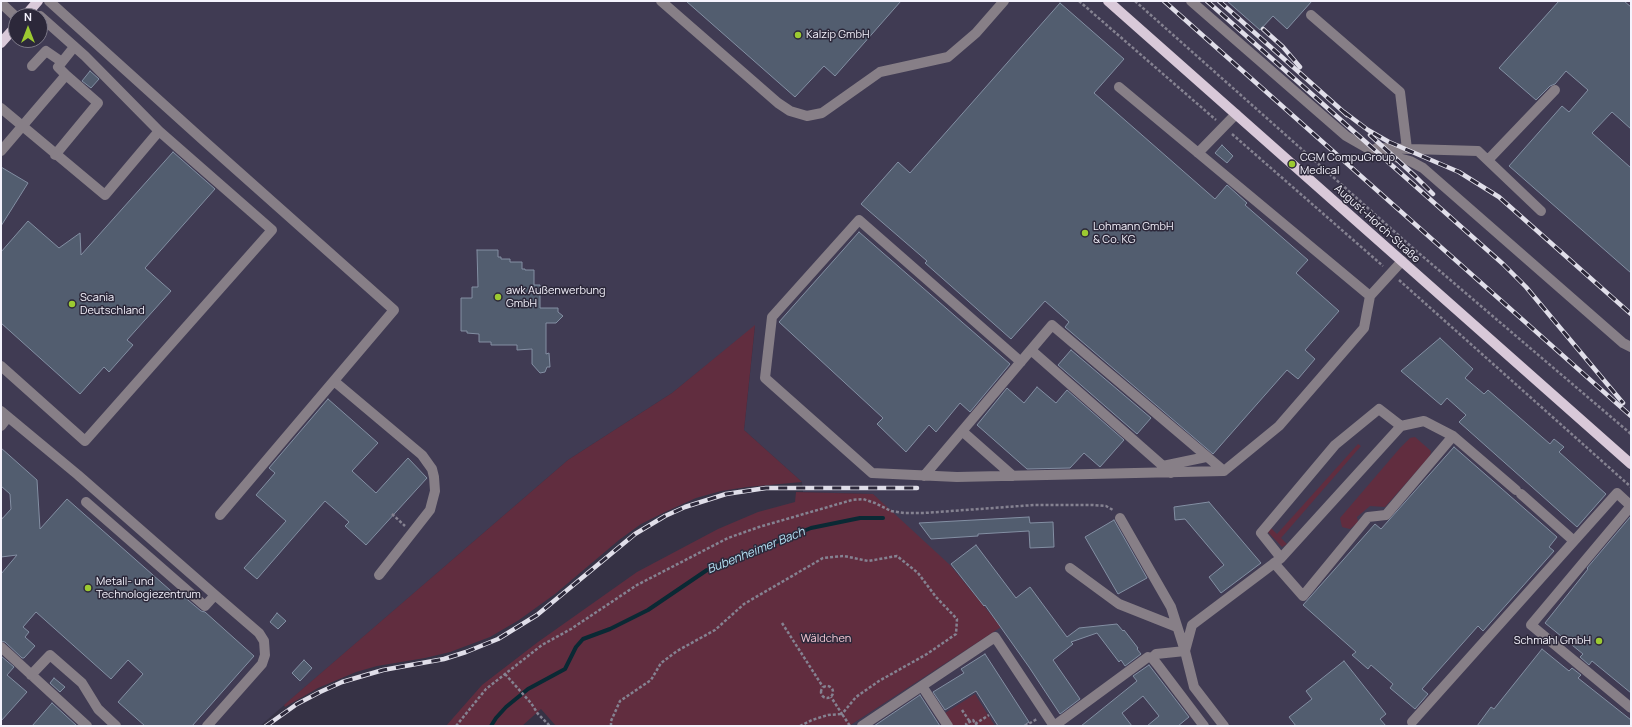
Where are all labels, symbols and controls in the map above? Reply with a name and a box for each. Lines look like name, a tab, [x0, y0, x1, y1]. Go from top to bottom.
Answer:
north arrow	[8, 8, 48, 48]
text: N	[24, 9, 32, 24]
place label: Kalzip GmbH	[806, 28, 869, 42]
marker: Kalzip GmbH	[793, 30, 803, 40]
place label: CGM CompuGroup Medical	[1300, 151, 1395, 177]
marker: CGM CompuGroup Medical	[1287, 159, 1297, 169]
street label: August-Horch-Straße	[1332, 182, 1422, 266]
place label: Lohmann GmbH & Co. KG	[1093, 220, 1173, 246]
marker: Lohmann GmbH & Co. KG	[1080, 228, 1090, 238]
place label: awk Außenwerbung GmbH	[506, 284, 606, 310]
place label: Scania Deutschland	[80, 291, 145, 317]
marker: awk Außenwerbung GmbH	[493, 292, 503, 302]
marker: Scania Deutschland	[67, 299, 77, 309]
water label: Bubenheimer Bach	[705, 525, 807, 577]
place label: Metall- und Technologiezentrum	[96, 575, 201, 601]
marker: Metall- und Technologiezentrum	[83, 583, 93, 593]
park label: Wäldchen	[801, 632, 851, 646]
place label: Schmahl GmbH	[1514, 634, 1591, 648]
marker: Schmahl GmbH	[1594, 636, 1604, 646]

